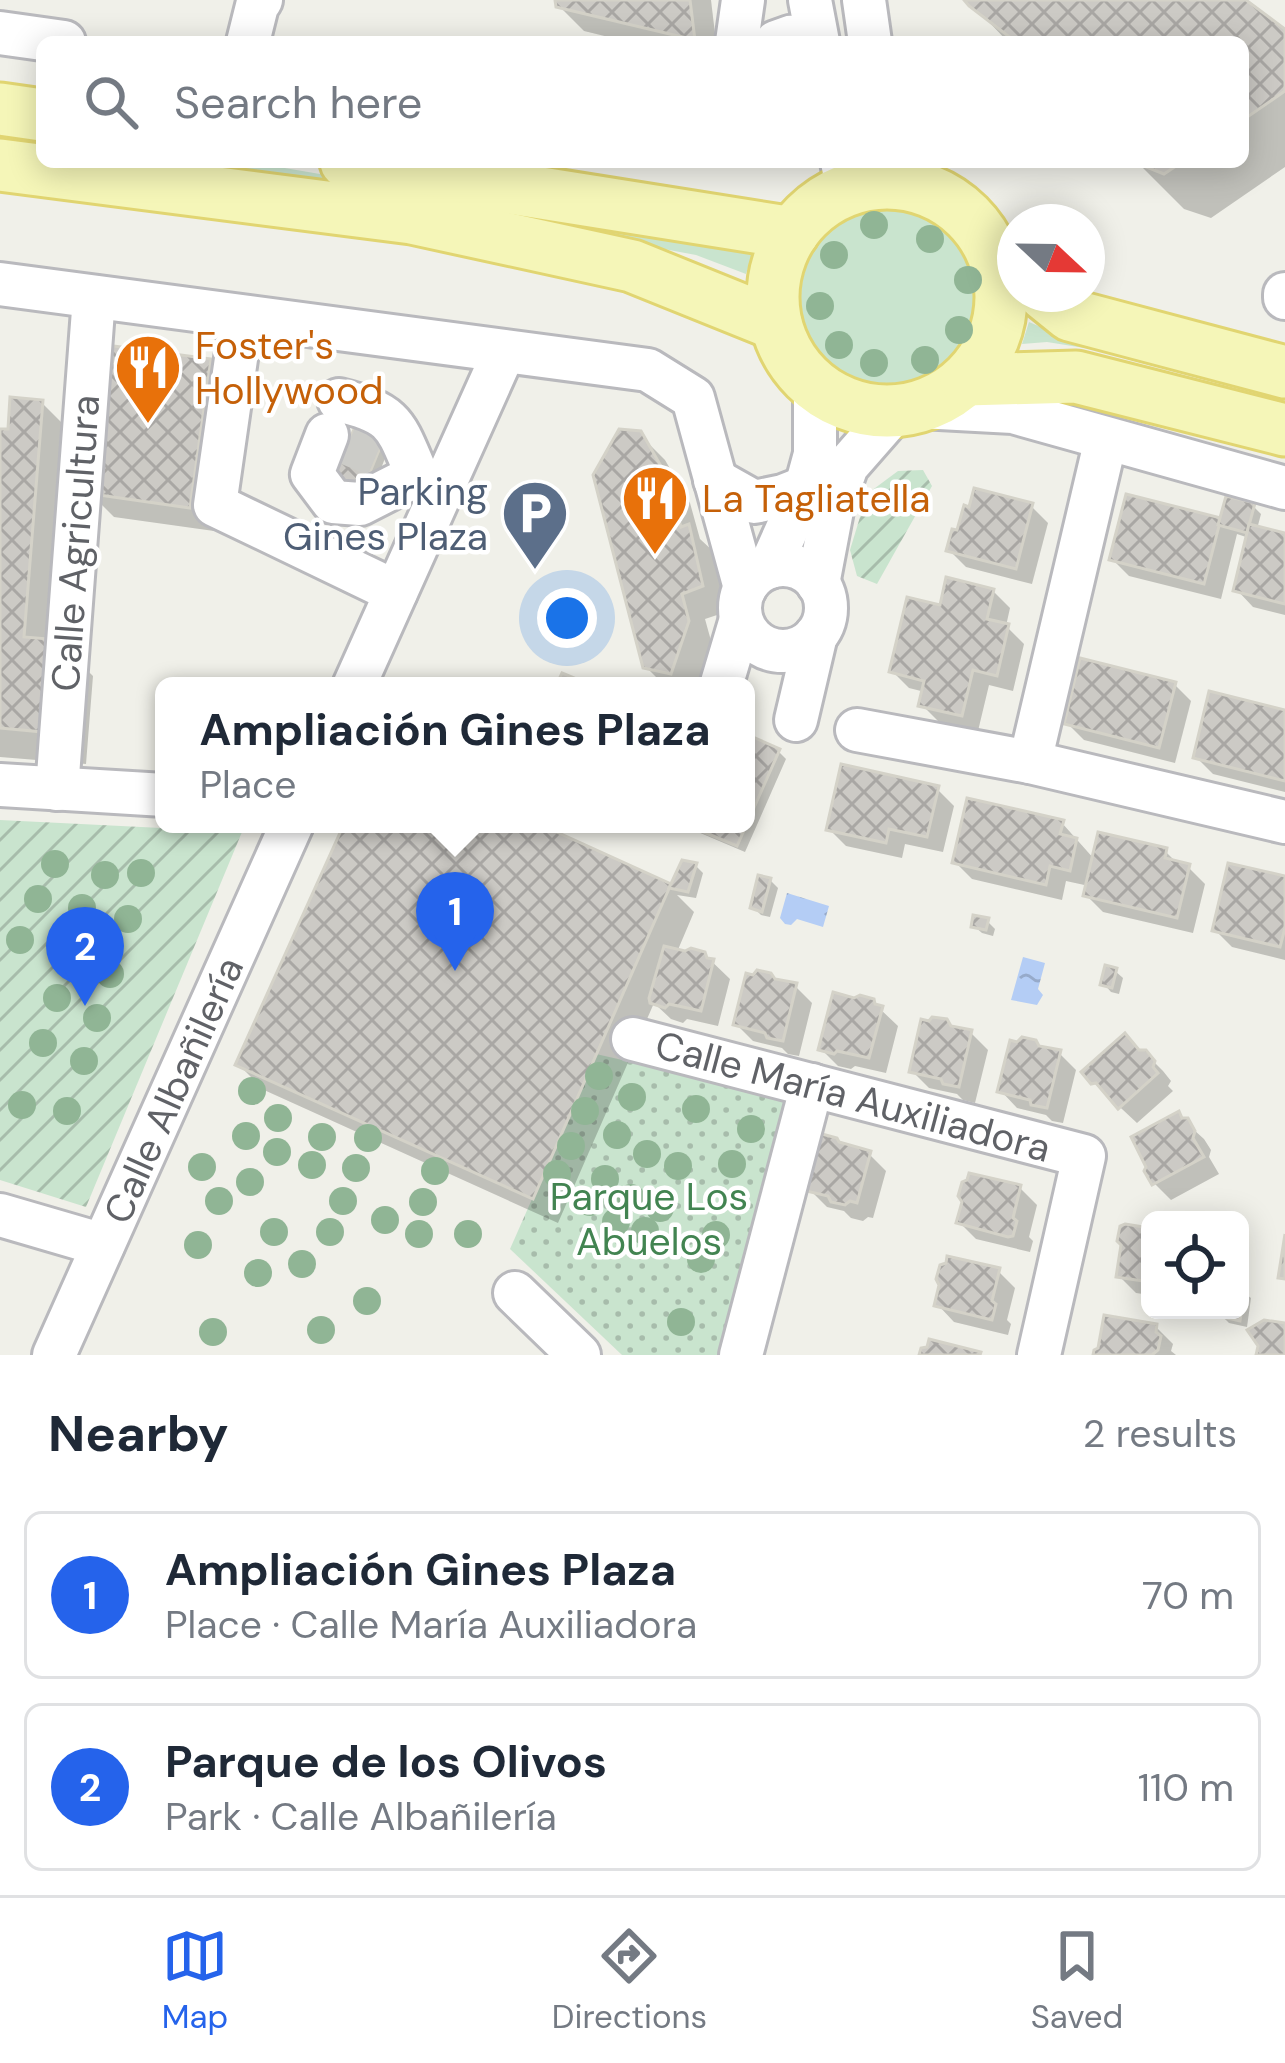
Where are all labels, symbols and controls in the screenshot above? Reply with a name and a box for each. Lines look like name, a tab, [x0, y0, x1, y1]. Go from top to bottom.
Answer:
search box	[36, 36, 1249, 168]
icon: search	[78, 69, 144, 135]
text: Search here	[174, 73, 422, 132]
north arrow	[997, 204, 1105, 312]
place label: Foster's Hollywood	[195, 320, 384, 416]
restaurant icon: Foster's Hollywood	[113, 332, 183, 426]
street label: Calle Agricultura	[40, 393, 111, 693]
restaurant icon: La Tagliatella	[620, 463, 690, 557]
place label: Parking Gines Plaza	[283, 466, 488, 562]
place label: La Tagliatella	[702, 473, 930, 524]
parking icon: Parking Gines Plaza	[500, 478, 570, 572]
your location	[537, 588, 597, 648]
popup	[155, 677, 755, 833]
text: Ampliación Gines Plaza	[199, 700, 711, 759]
text: Place	[199, 759, 296, 810]
pin: 1	[416, 872, 494, 971]
pin: 2	[46, 907, 124, 1006]
street label: Calle Albañilería	[92, 949, 255, 1231]
street label: Calle María Auxiliadora	[650, 1019, 1056, 1174]
park label: Parque Los Abuelos	[550, 1171, 748, 1267]
map controls	[1141, 1211, 1249, 1319]
button: locate	[1141, 1211, 1249, 1319]
text: Nearby	[48, 1400, 229, 1467]
text: 2 results	[1083, 1408, 1237, 1459]
text: Ampliación Gines Plaza	[165, 1540, 676, 1599]
text: 1	[83, 1570, 97, 1621]
text: 70 m	[1142, 1570, 1234, 1621]
text: Place · Calle María Auxiliadora	[165, 1599, 697, 1650]
text: Parque de los Olivos	[165, 1732, 607, 1791]
text: 2	[79, 1762, 101, 1813]
text: 110 m	[1138, 1762, 1234, 1813]
text: Park · Calle Albañilería	[165, 1791, 557, 1842]
tab: Map	[162, 1923, 228, 2038]
tab: Directions	[552, 1923, 707, 2038]
tab: Saved	[1031, 1923, 1123, 2038]

